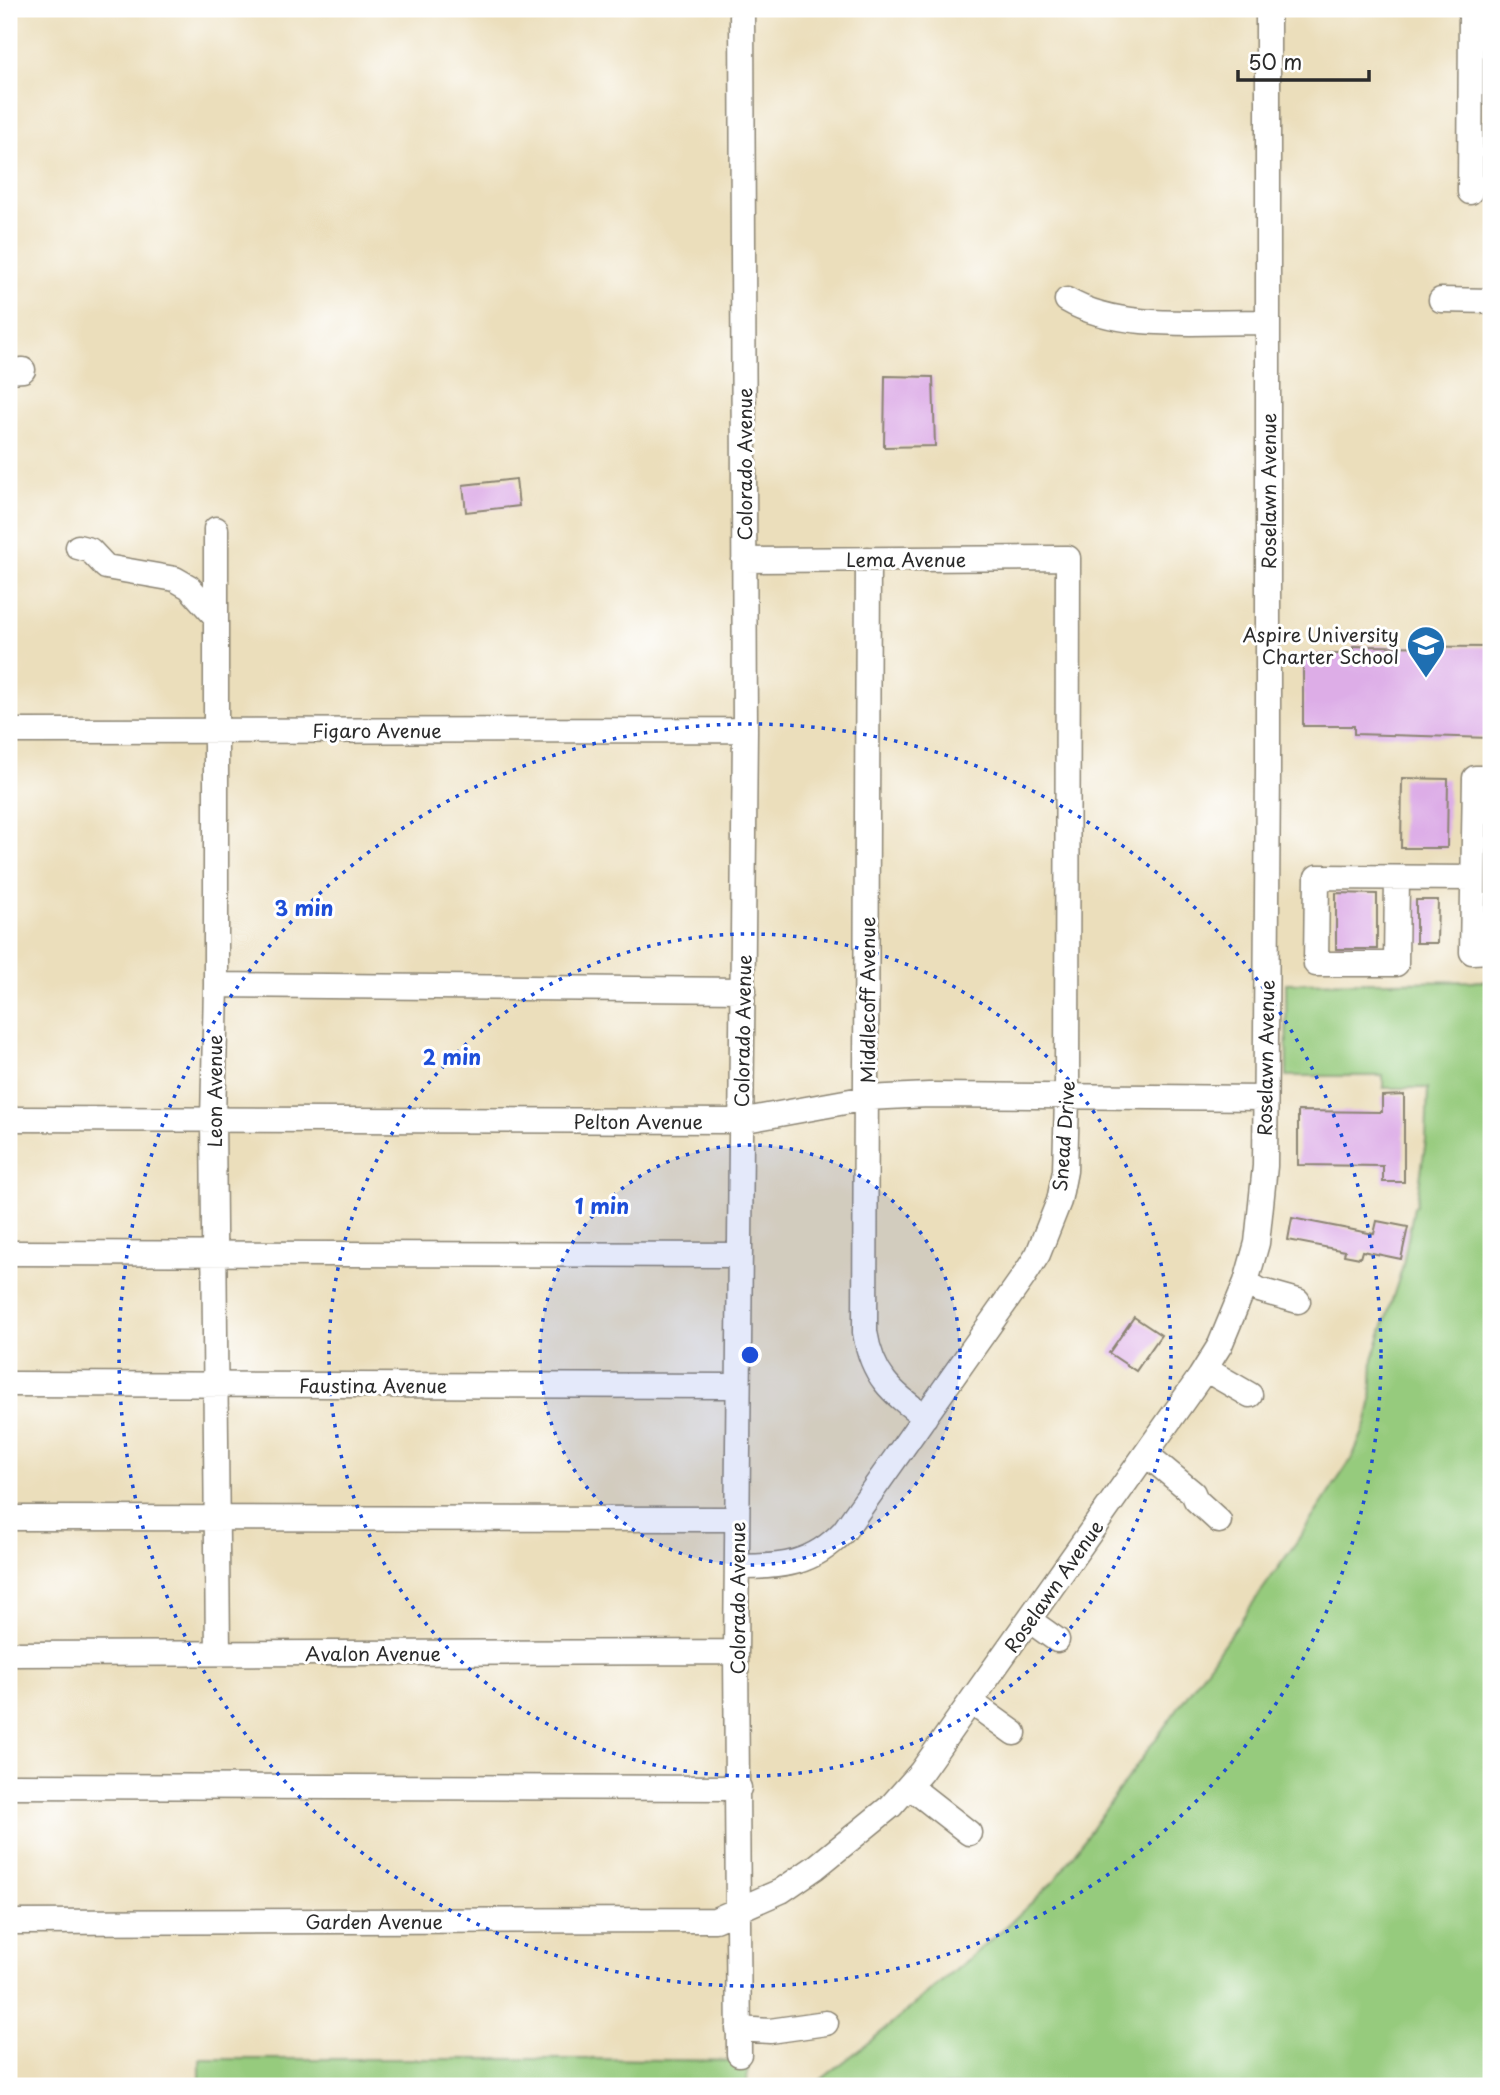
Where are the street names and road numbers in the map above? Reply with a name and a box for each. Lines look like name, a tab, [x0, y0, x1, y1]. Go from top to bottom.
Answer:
street label: Colorado Avenue	[730, 388, 758, 540]
street label: Roselawn Avenue	[1254, 413, 1282, 569]
street label: Lema Avenue	[846, 545, 966, 573]
street label: Figaro Avenue	[312, 716, 442, 744]
street label: Middlecoff Avenue	[853, 917, 881, 1083]
street label: Colorado Avenue	[727, 954, 757, 1108]
street label: Roselawn Avenue	[1250, 980, 1280, 1136]
street label: Leon Avenue	[200, 1035, 228, 1147]
street label: Snead Drive	[1045, 1080, 1081, 1192]
street label: Pelton Avenue	[573, 1107, 703, 1135]
street label: Faustina Avenue	[299, 1371, 447, 1399]
street label: Roselawn Avenue	[997, 1514, 1109, 1658]
street label: Colorado Avenue	[723, 1522, 751, 1674]
street label: Avalon Avenue	[305, 1639, 441, 1667]
street label: Garden Avenue	[305, 1907, 443, 1935]

